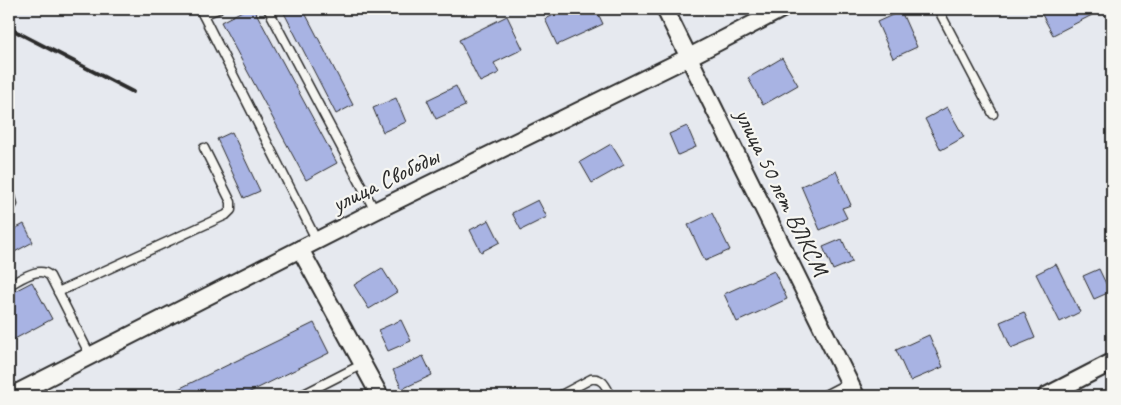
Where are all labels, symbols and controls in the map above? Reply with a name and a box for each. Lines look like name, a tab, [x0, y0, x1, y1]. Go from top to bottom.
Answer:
street label: улица 50 лет ВЛКСМ	[728, 102, 836, 282]
street label: улица Свободы	[325, 140, 446, 220]

